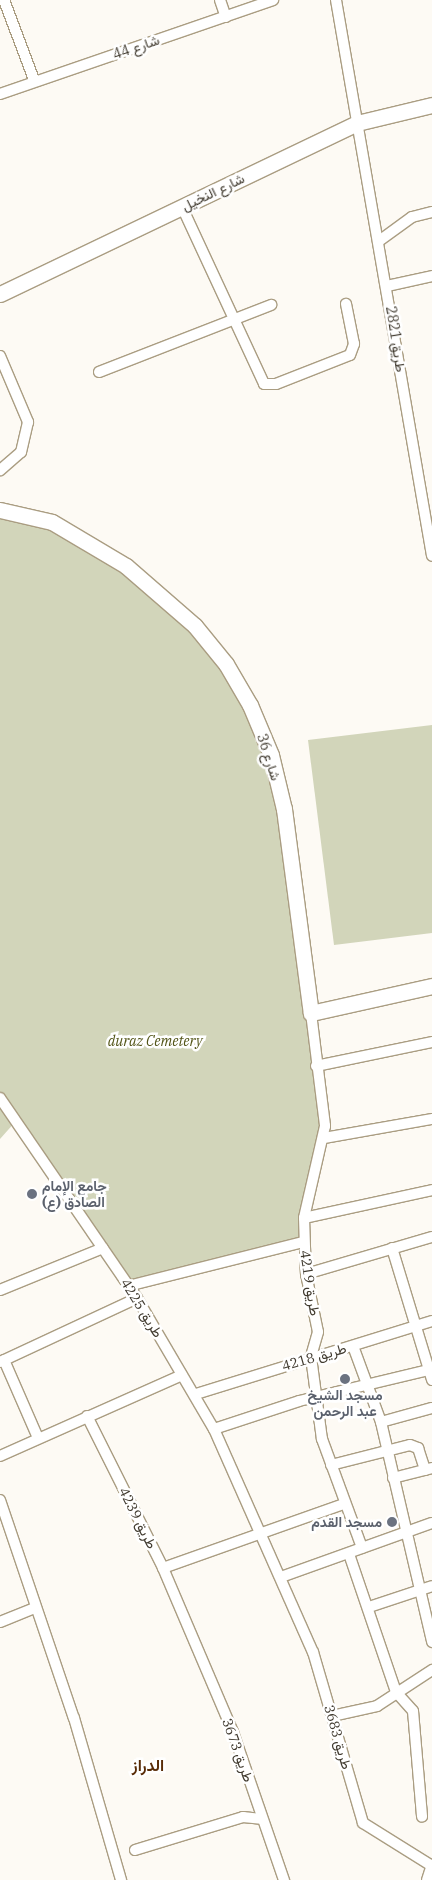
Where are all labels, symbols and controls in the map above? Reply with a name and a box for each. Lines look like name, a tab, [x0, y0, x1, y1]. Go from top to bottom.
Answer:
street label: شارع 44	[110, 31, 162, 63]
street label: شارع النخيل	[179, 170, 247, 214]
street label: طريق 2821	[382, 305, 410, 373]
street label: شارع 36	[254, 731, 284, 783]
park label: duraz Cemetery	[108, 1033, 202, 1049]
place label: جامع الإمام الصادق (ع)	[42, 1178, 107, 1210]
marker: جامع الإمام الصادق (ع)	[26, 1188, 38, 1200]
street label: طريق 4219	[296, 1249, 324, 1317]
street label: طريق 4225	[117, 1275, 167, 1341]
street label: طريق 4218	[280, 1340, 348, 1374]
marker: مسجد الشيخ عبد الرحمن	[339, 1373, 351, 1385]
place label: مسجد الشيخ عبد الرحمن	[307, 1387, 383, 1420]
street label: طريق 4239	[115, 1485, 161, 1551]
place label: مسجد القدم	[311, 1514, 382, 1530]
marker: مسجد القدم	[386, 1516, 398, 1528]
street label: طريق 3683	[321, 1703, 355, 1771]
street label: طريق 3673	[219, 1716, 257, 1784]
district label: الدراز	[132, 1755, 164, 1775]

